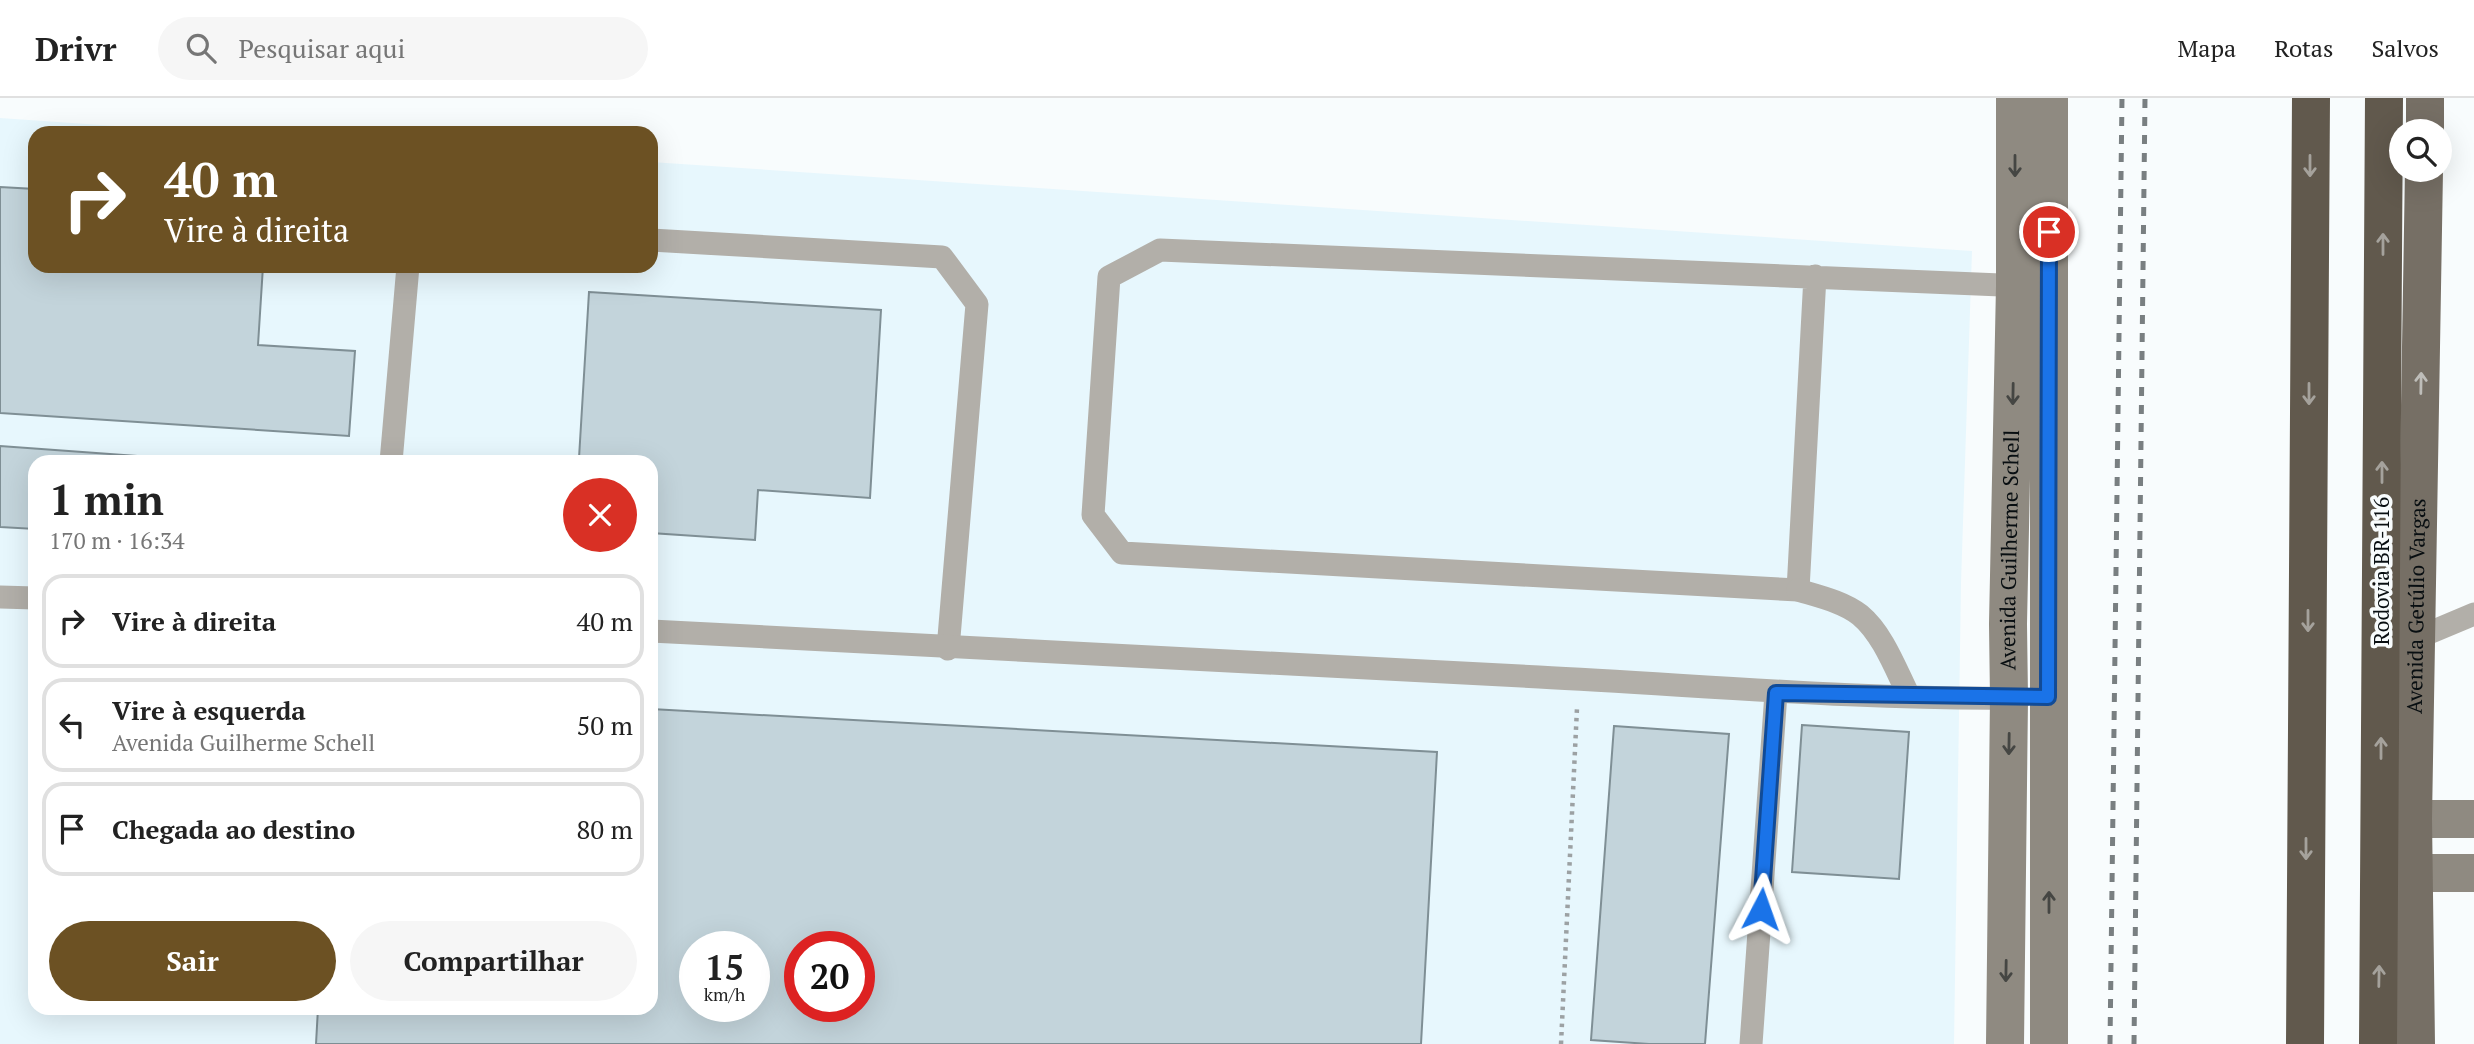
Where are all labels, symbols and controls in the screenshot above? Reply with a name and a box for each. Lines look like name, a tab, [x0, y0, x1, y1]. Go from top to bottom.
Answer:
search box	[158, 17, 648, 80]
text: Drivr	[35, 27, 116, 70]
icon: search	[182, 29, 220, 67]
text: Pesquisar aqui	[238, 31, 405, 65]
text: Mapa	[2177, 32, 2236, 64]
text: Rotas	[2274, 32, 2333, 64]
text: Salvos	[2371, 32, 2439, 64]
map controls	[2389, 119, 2452, 182]
button: search	[2389, 119, 2452, 182]
text: 40 m	[164, 146, 278, 211]
icon: right	[49, 154, 140, 245]
one-way arrow	[2008, 154, 2022, 177]
one-way arrow	[2303, 154, 2317, 177]
pin	[2019, 202, 2079, 262]
text: Vire à direita	[164, 209, 349, 251]
icon: arrive	[2030, 213, 2068, 251]
one-way arrow	[2376, 233, 2390, 256]
one-way arrow	[2414, 372, 2428, 395]
one-way arrow	[2006, 382, 2019, 405]
one-way arrow	[2302, 382, 2316, 405]
street label: Avenida Guilherme Schell	[1993, 430, 2025, 670]
one-way arrow	[2375, 461, 2389, 484]
text: 1 min	[49, 471, 164, 527]
button: close	[563, 478, 637, 552]
street label: Rodovia BR-116	[2367, 497, 2395, 645]
street label: Avenida Getúlio Vargas	[2400, 498, 2431, 714]
text: 170 m · 16:34	[49, 525, 184, 556]
icon: right	[53, 602, 91, 640]
text: Vire à direita	[112, 604, 276, 638]
text: 40 m	[577, 604, 633, 638]
one-way arrow	[2301, 609, 2315, 632]
text: Vire à esquerda	[112, 693, 306, 727]
icon: left	[53, 706, 91, 744]
text: 50 m	[577, 708, 633, 742]
text: Avenida Guilherme Schell	[112, 727, 375, 758]
one-way arrow	[2002, 732, 2016, 755]
one-way arrow	[2374, 737, 2388, 760]
icon: arrive	[53, 810, 91, 848]
text: Chegada ao destino	[112, 812, 355, 846]
text: 80 m	[577, 812, 633, 846]
one-way arrow	[2299, 837, 2313, 860]
position arrow	[1724, 872, 1798, 946]
one-way arrow	[2042, 891, 2056, 914]
button: Sair	[49, 921, 336, 1001]
button: Compartilhar	[350, 921, 637, 1001]
speed limit sign: 20	[784, 931, 875, 1022]
text: 15	[705, 944, 744, 990]
one-way arrow	[1999, 959, 2013, 982]
one-way arrow	[2372, 965, 2386, 988]
text: km/h	[704, 982, 745, 1006]

